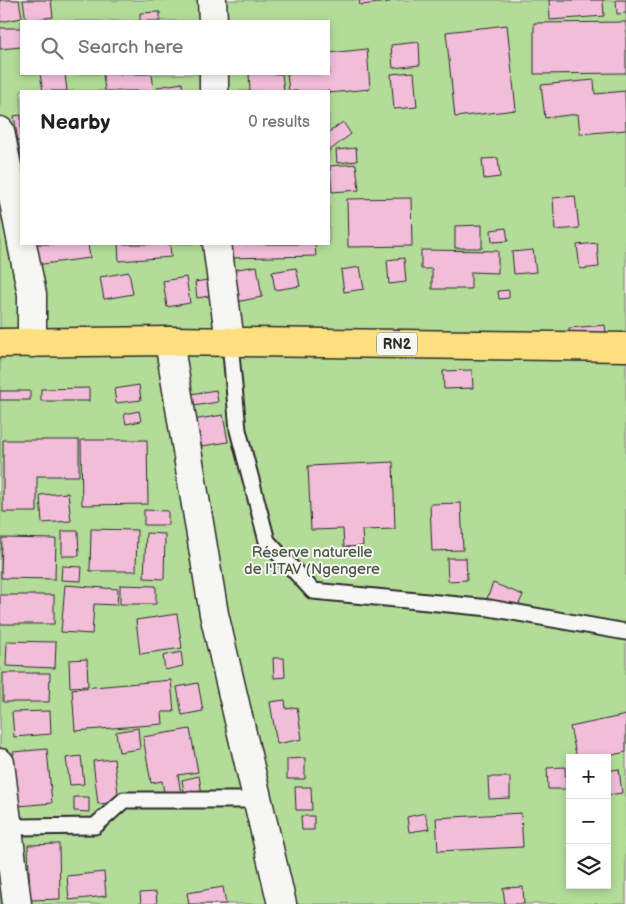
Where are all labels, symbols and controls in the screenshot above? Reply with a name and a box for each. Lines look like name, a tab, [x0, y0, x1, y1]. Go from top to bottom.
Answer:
search box	[20, 20, 330, 75]
icon: search	[38, 34, 66, 62]
text: Search here	[78, 36, 183, 59]
text: Nearby	[40, 110, 110, 135]
text: 0 results	[248, 113, 310, 132]
road number: RN2	[377, 332, 417, 356]
park label: Réserve naturelle de l'ITAV (Ngengere	[244, 543, 380, 579]
map controls	[566, 754, 611, 889]
button: +	[566, 754, 611, 799]
button: −	[566, 799, 611, 844]
button: layers	[566, 844, 611, 889]

